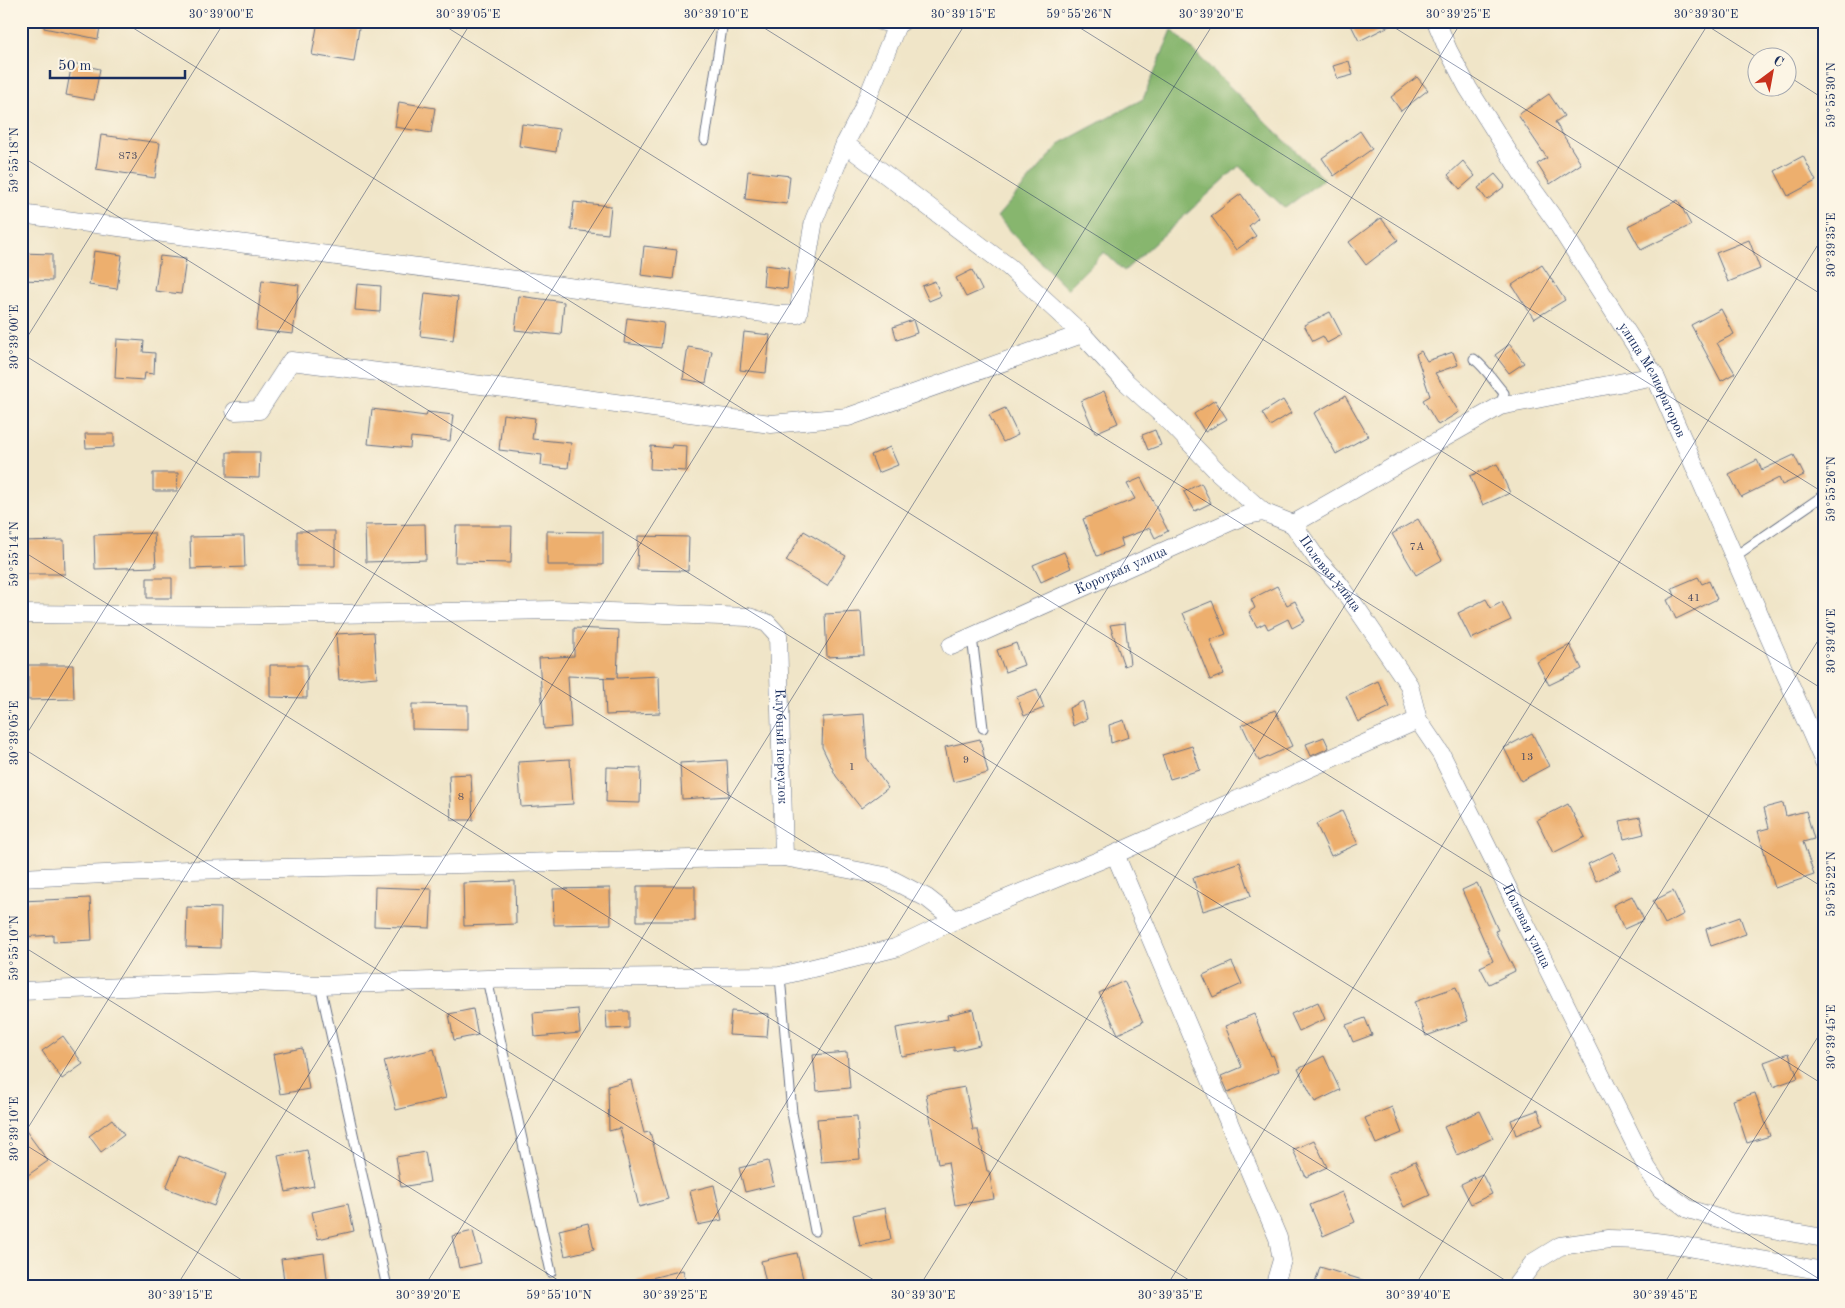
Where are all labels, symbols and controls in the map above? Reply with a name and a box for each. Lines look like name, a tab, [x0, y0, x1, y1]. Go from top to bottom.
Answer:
text: 30°39'05"E	[436, 8, 500, 21]
text: 30°39'15"E	[931, 8, 995, 21]
text: 59°55'26"N	[1046, 8, 1112, 21]
text: 30°39'25"E	[1426, 8, 1490, 21]
text: 30°39'00"E	[189, 9, 253, 21]
text: 30°39'10"E	[684, 9, 748, 21]
text: 30°39'20"E	[1179, 9, 1243, 21]
text: 30°39'30"E	[1674, 9, 1738, 21]
scale bar	[50, 48, 185, 80]
north arrow	[1748, 48, 1798, 98]
text: С	[1771, 53, 1786, 70]
text: 50 m	[58, 59, 92, 74]
text: 59°55'30"N	[1825, 62, 1838, 128]
text: 59°55'18"N	[8, 127, 21, 193]
house number: 873	[118, 151, 138, 162]
text: 30°39'35"E	[1825, 213, 1838, 277]
text: 30°39'00"E	[9, 305, 21, 369]
street label: улица Мелиораторов	[1616, 320, 1688, 440]
text: 59°55'26"N	[1825, 456, 1838, 522]
text: 59°55'14"N	[8, 521, 21, 587]
street label: Полевая улица	[1296, 533, 1364, 614]
house number: 7А	[1410, 542, 1425, 553]
street label: Короткая улица	[1073, 544, 1169, 597]
house number: 41	[1688, 593, 1700, 604]
text: 30°39'40"E	[1826, 609, 1838, 673]
street label: Клубный переулок	[772, 689, 790, 804]
text: 30°39'05"E	[8, 701, 21, 765]
house number: 13	[1521, 752, 1533, 763]
house number: 9	[963, 755, 969, 766]
house number: 1	[849, 762, 855, 773]
house number: 8	[458, 792, 464, 803]
text: 59°55'22"N	[1825, 851, 1838, 917]
street label: Полевая улица	[1500, 882, 1553, 970]
text: 59°55'10"N	[8, 915, 21, 981]
text: 30°39'45"E	[1825, 1005, 1838, 1069]
text: 30°39'10"E	[9, 1097, 21, 1161]
text: 30°39'15"E	[148, 1289, 212, 1302]
text: 59°55'10"N	[526, 1289, 592, 1302]
text: 30°39'25"E	[643, 1289, 707, 1302]
text: 30°39'35"E	[1138, 1289, 1202, 1302]
text: 30°39'45"E	[1633, 1289, 1697, 1302]
text: 30°39'20"E	[396, 1290, 460, 1302]
text: 30°39'30"E	[891, 1290, 955, 1302]
text: 30°39'40"E	[1386, 1290, 1450, 1302]

